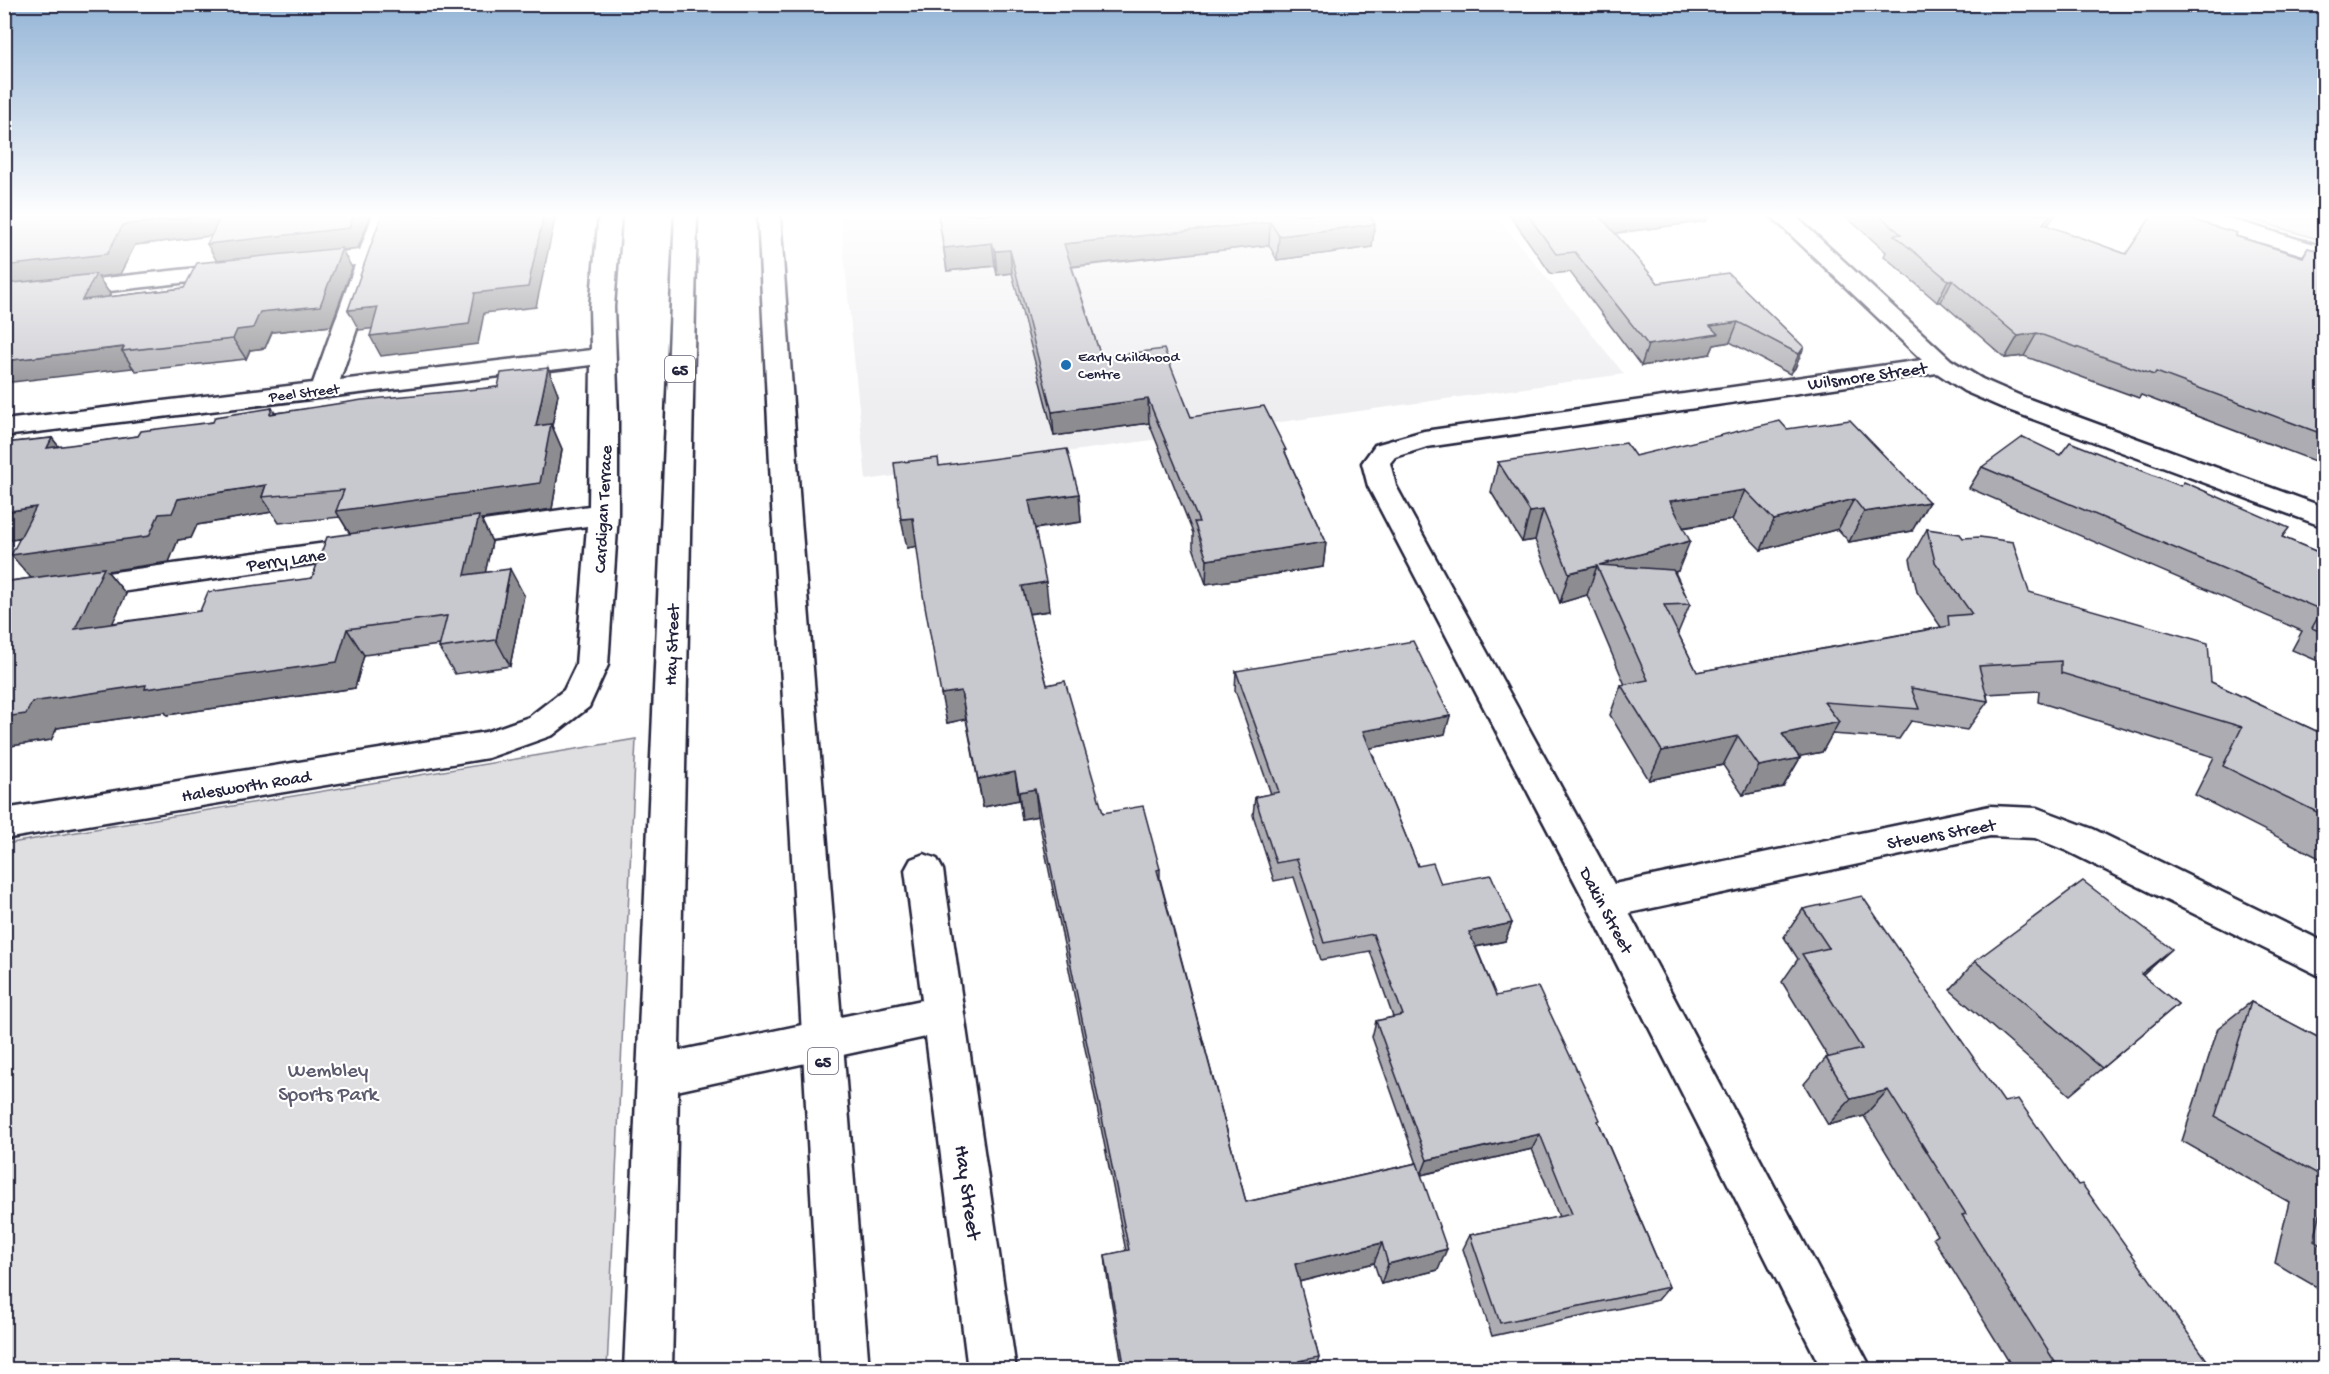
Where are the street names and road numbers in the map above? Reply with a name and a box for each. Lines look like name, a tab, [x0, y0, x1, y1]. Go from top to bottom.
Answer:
road number: 65	[665, 356, 695, 382]
street label: Wilsmore Street	[1807, 359, 1930, 396]
street label: Peel Street	[267, 381, 342, 407]
street label: Cardigan Terrace	[591, 444, 618, 574]
street label: Perry Lane	[245, 545, 328, 578]
street label: Hay Street	[662, 602, 685, 686]
street label: Halesworth Road	[180, 767, 314, 808]
street label: Stevens Street	[1886, 815, 1999, 855]
street label: Dakin Street	[1573, 864, 1637, 959]
road number: 65	[808, 1048, 838, 1074]
street label: Hay Street	[947, 1144, 985, 1244]

